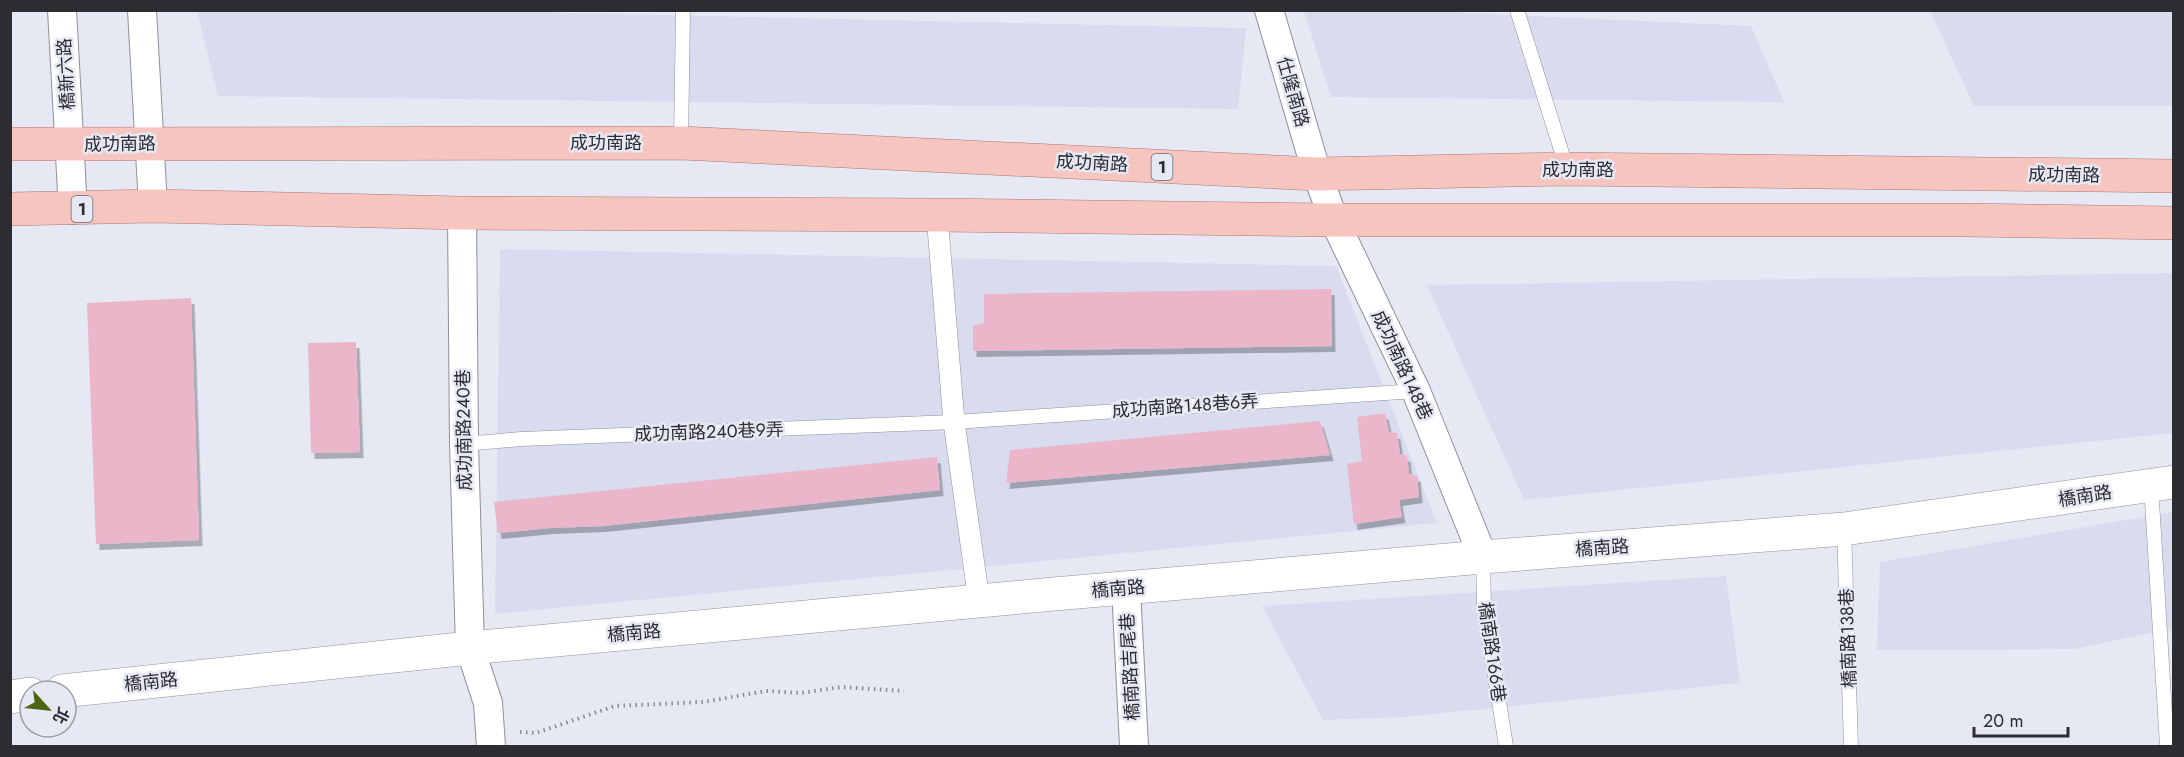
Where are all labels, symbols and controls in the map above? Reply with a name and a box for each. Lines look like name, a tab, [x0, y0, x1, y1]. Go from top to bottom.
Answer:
street label: 橋新六路	[51, 37, 81, 111]
street label: 仕隆南路	[1271, 54, 1315, 130]
street label: 成功南路	[84, 130, 156, 158]
street label: 成功南路	[570, 130, 642, 156]
street label: 成功南路	[1055, 148, 1129, 178]
road number: 1	[1152, 154, 1172, 180]
street label: 成功南路	[1542, 157, 1614, 183]
street label: 成功南路	[2028, 161, 2100, 189]
road number: 1	[72, 196, 92, 222]
street label: 成功南路148巷	[1365, 306, 1439, 424]
street label: 成功南路240巷	[450, 369, 478, 491]
street label: 成功南路148巷6弄	[1111, 388, 1259, 424]
street label: 成功南路240巷9弄	[634, 416, 784, 448]
street label: 橋南路	[2056, 479, 2114, 513]
street label: 橋南路	[1574, 533, 1630, 563]
street label: 橋南路	[1090, 574, 1146, 604]
street label: 橋南路138巷	[1833, 588, 1863, 688]
street label: 橋南路166巷	[1472, 600, 1512, 704]
street label: 橋南路吉尾巷	[1114, 612, 1146, 722]
street label: 橋南路	[606, 618, 662, 648]
street label: 橋南路	[123, 666, 179, 698]
north arrow	[18, 679, 78, 739]
scale bar	[1974, 700, 2068, 738]
text: 北	[47, 703, 75, 728]
text: 20 m	[1983, 708, 2023, 734]

